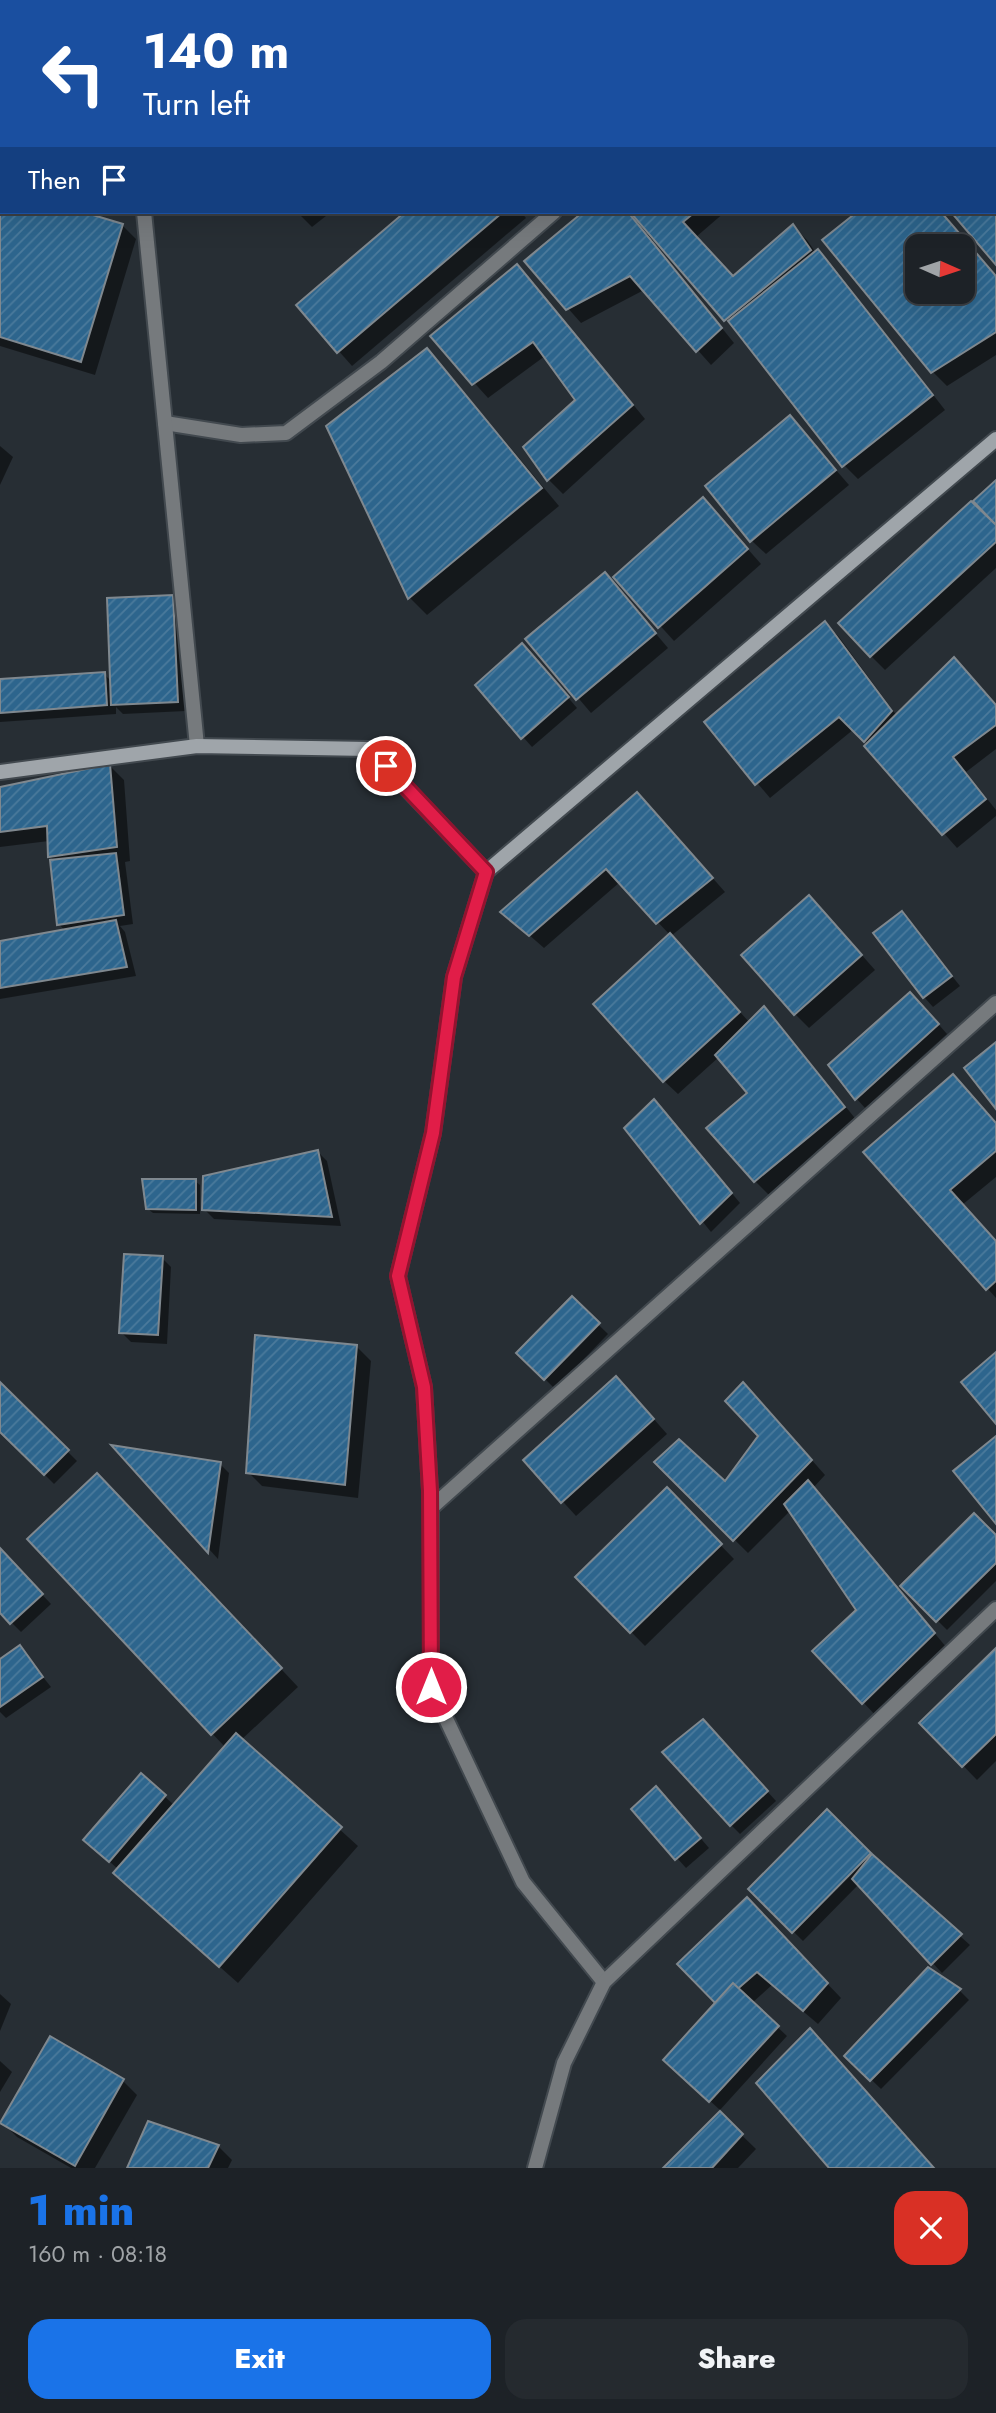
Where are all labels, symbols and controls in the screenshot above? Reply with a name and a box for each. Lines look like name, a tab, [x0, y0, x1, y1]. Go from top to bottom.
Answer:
text: 140 m	[143, 16, 289, 86]
icon: left	[28, 28, 119, 119]
text: Turn left	[143, 81, 250, 127]
text: Then	[28, 161, 81, 199]
icon: arrive	[95, 161, 133, 199]
north arrow	[905, 234, 975, 304]
map controls	[905, 234, 975, 304]
pin	[356, 736, 416, 796]
icon: arrive	[367, 747, 405, 785]
position arrow	[394, 1650, 468, 1724]
text: 1 min	[28, 2180, 134, 2241]
button: close	[894, 2191, 968, 2265]
text: 160 m · 08:18	[28, 2237, 167, 2271]
button: Exit	[28, 2319, 491, 2399]
button: Share	[505, 2319, 968, 2399]

